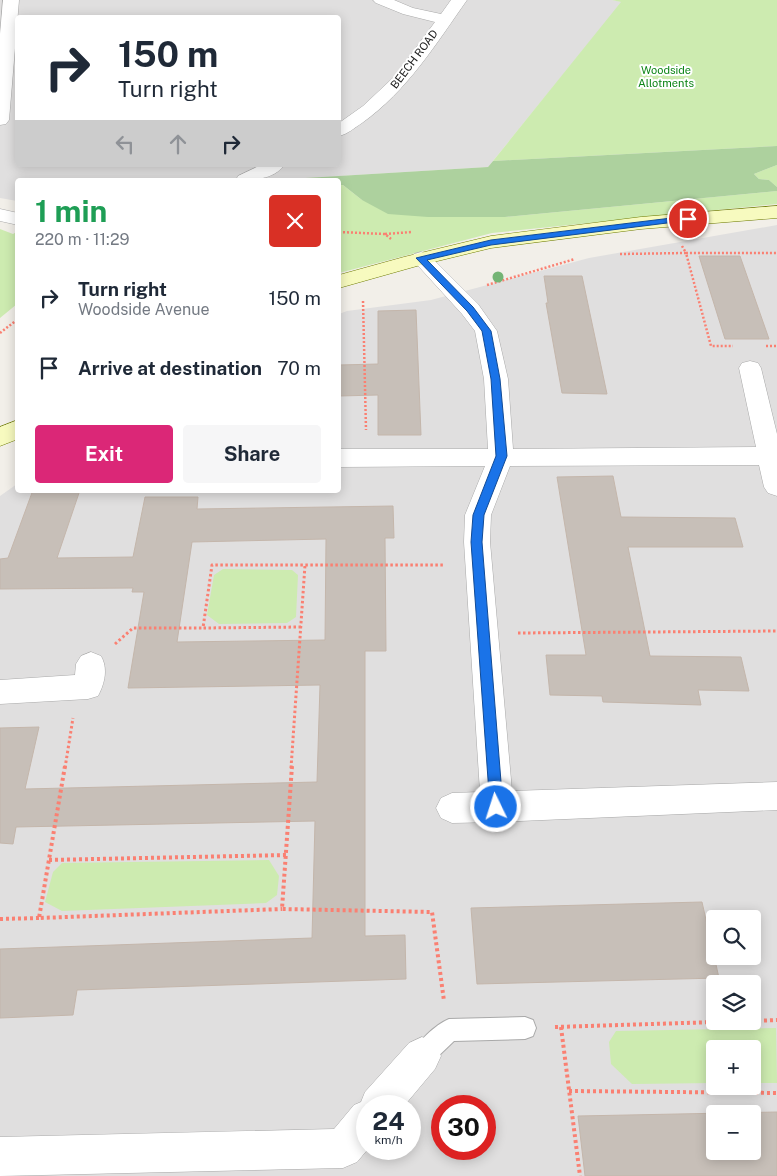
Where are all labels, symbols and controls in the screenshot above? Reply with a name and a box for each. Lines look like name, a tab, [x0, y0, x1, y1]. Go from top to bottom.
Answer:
street label: BEECH ROAD	[388, 27, 440, 91]
text: 150 m	[118, 34, 218, 75]
icon: right	[35, 35, 100, 100]
park label: Woodside Allotments	[638, 64, 694, 89]
text: Turn right	[118, 76, 218, 102]
icon: left	[111, 130, 139, 158]
icon: ahead	[164, 130, 192, 158]
icon: right	[217, 130, 245, 158]
text: 1 min	[35, 193, 107, 229]
button: close	[269, 195, 321, 247]
pin	[667, 198, 709, 240]
icon: arrive	[674, 205, 702, 233]
text: 220 m · 11:29	[35, 230, 129, 249]
text: Turn right	[78, 278, 167, 300]
icon: right	[35, 284, 63, 312]
text: 150 m	[268, 287, 321, 309]
text: Woodside Avenue	[78, 300, 210, 319]
icon: arrive	[35, 354, 63, 382]
text: Arrive at destination	[78, 357, 262, 379]
text: 70 m	[277, 357, 321, 379]
button: Exit	[35, 425, 173, 483]
button: Share	[183, 425, 321, 483]
position arrow	[469, 780, 521, 832]
map controls	[706, 910, 761, 1160]
button: search	[706, 910, 761, 965]
button: layers	[706, 975, 761, 1030]
button: +	[706, 1040, 761, 1095]
speed limit sign: 30	[431, 1095, 496, 1160]
button: −	[706, 1105, 761, 1160]
text: 24	[372, 1106, 405, 1136]
text: km/h	[374, 1133, 403, 1147]

